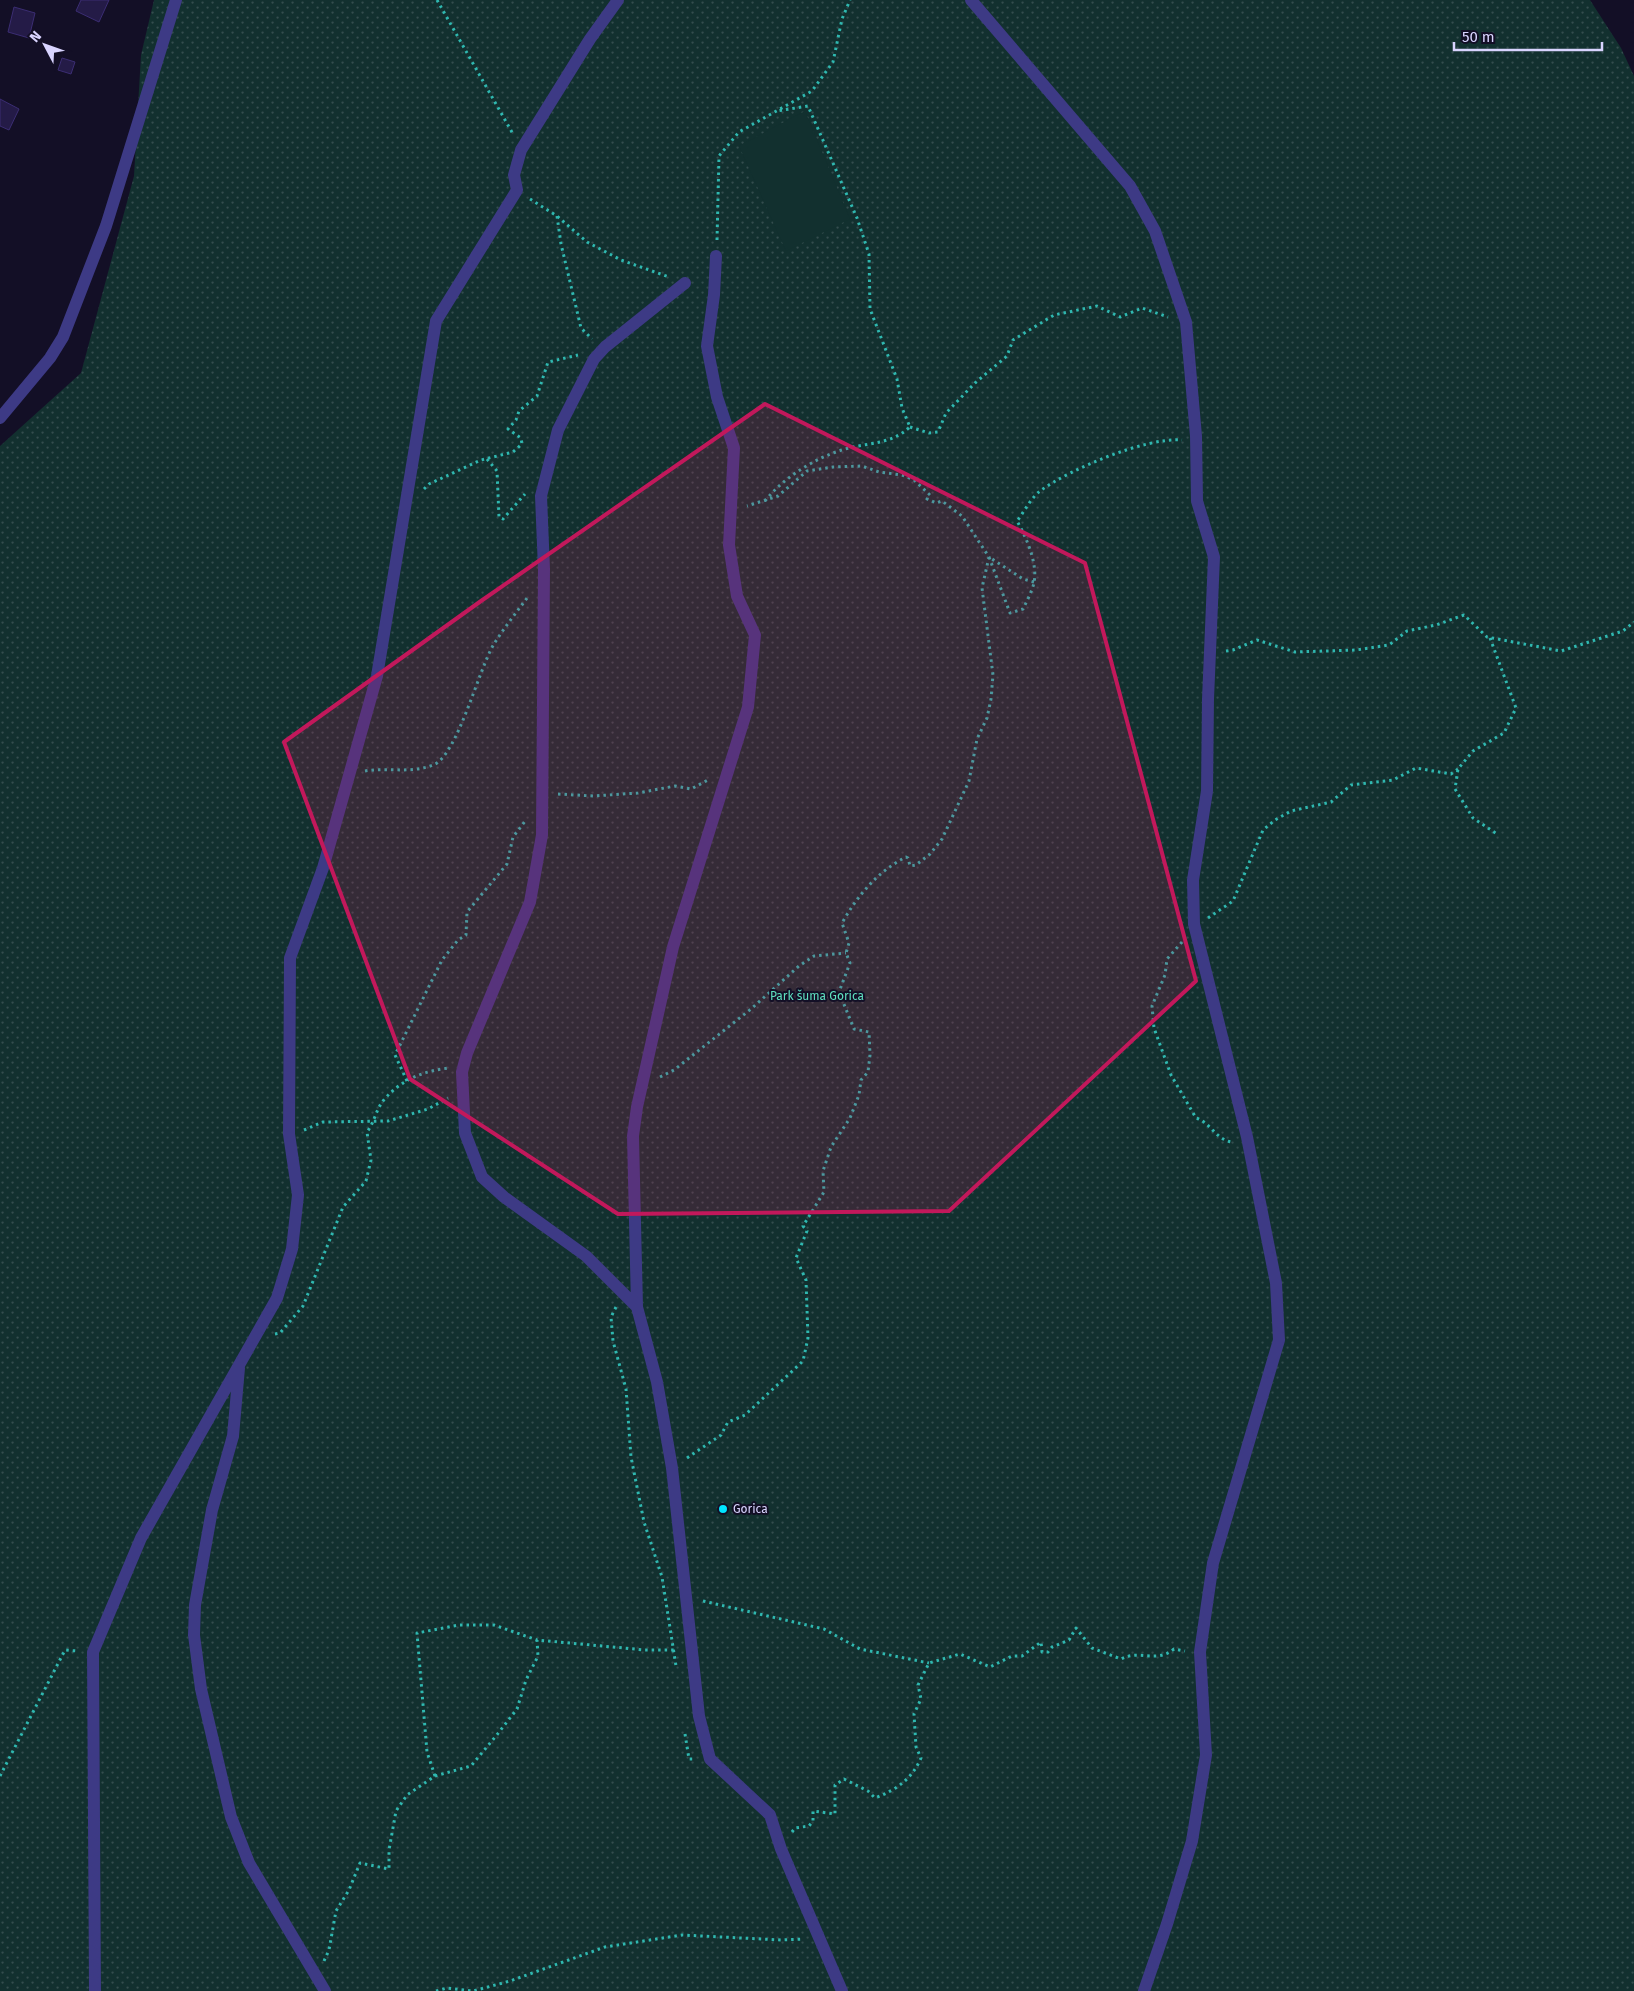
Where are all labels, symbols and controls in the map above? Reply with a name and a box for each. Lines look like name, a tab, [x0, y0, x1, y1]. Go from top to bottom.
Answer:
north arrow	[20, 20, 70, 70]
scale bar	[1454, 20, 1602, 52]
text: N	[26, 28, 45, 46]
text: 50 m	[1462, 28, 1495, 46]
park label: Park šuma Gorica	[770, 989, 864, 1003]
place label: Gorica	[733, 1502, 768, 1516]
marker: Gorica	[717, 1503, 729, 1515]

